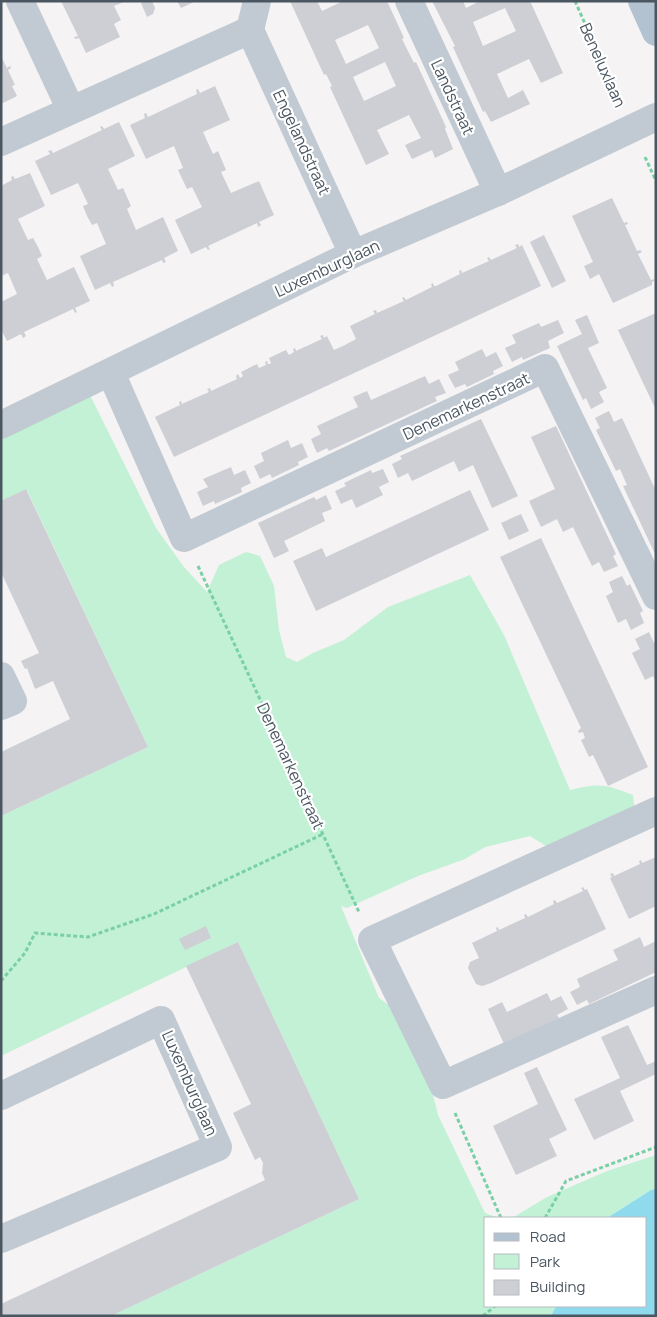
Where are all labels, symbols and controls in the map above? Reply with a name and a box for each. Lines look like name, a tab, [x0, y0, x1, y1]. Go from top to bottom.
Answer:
street label: Beneluxlaan	[575, 19, 631, 111]
street label: Landstraat	[426, 56, 480, 138]
street label: Engelandstraat	[268, 86, 336, 198]
street label: Luxemburglaan	[271, 234, 383, 302]
street label: Denemarkenstraat	[399, 367, 533, 445]
street label: Denemarkenstraat	[252, 699, 330, 833]
street label: Luxemburglaan	[157, 1027, 223, 1139]
legend	[484, 1217, 647, 1307]
text: Road	[530, 1226, 566, 1247]
text: Park	[530, 1251, 560, 1272]
text: Building	[530, 1276, 585, 1297]

